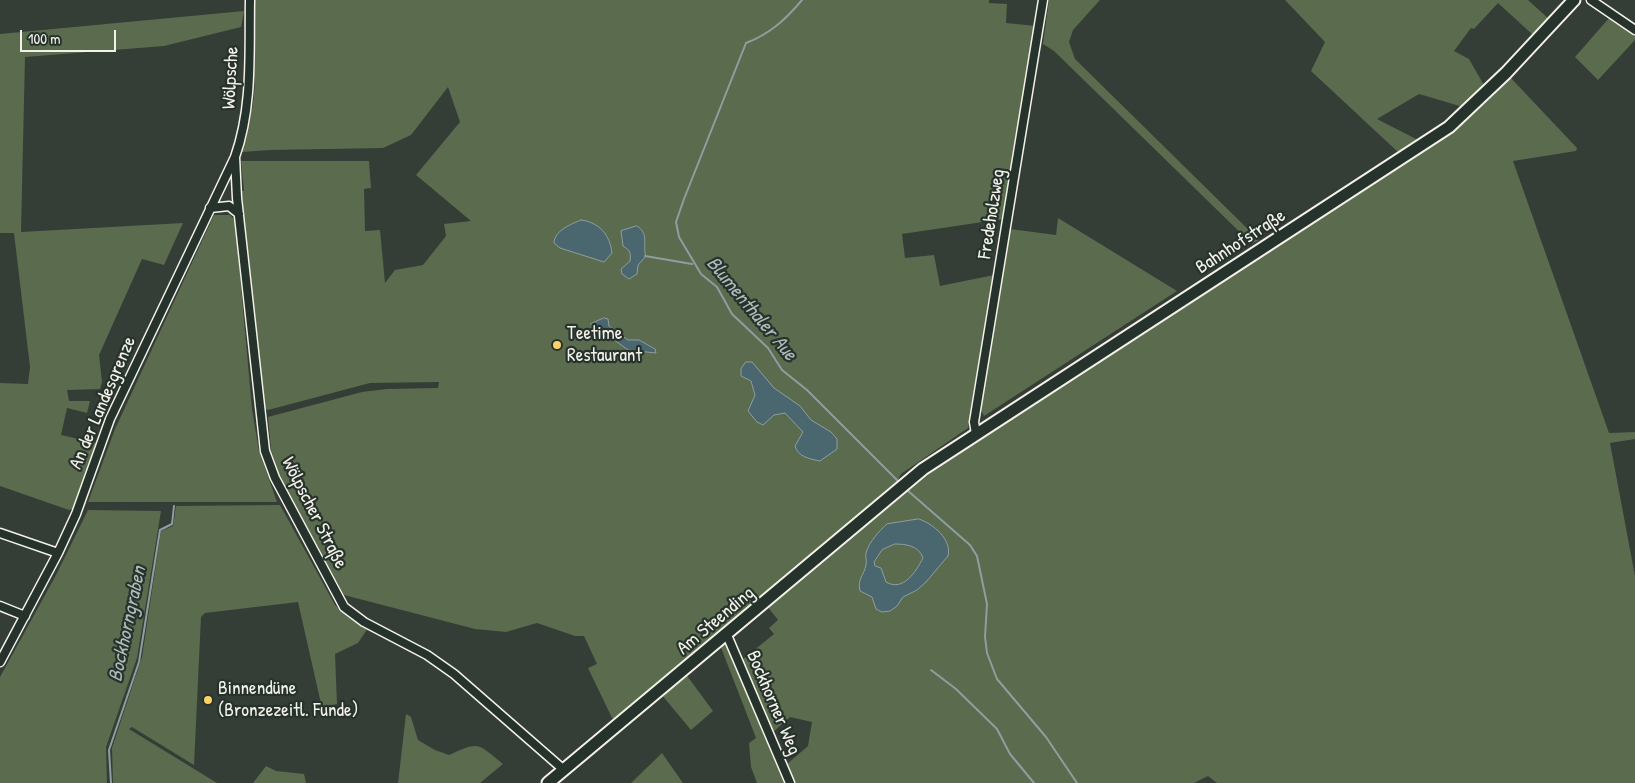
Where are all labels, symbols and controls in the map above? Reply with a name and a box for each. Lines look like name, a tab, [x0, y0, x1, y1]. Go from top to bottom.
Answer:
scale bar	[22, 20, 119, 52]
text: 100 m	[28, 28, 61, 49]
street label: Wölpsche	[218, 46, 244, 110]
street label: Fredeholzweg	[974, 167, 1010, 261]
street label: Bahnhofstraße	[1192, 205, 1290, 279]
water label: Blumenthaler Aue	[701, 252, 801, 366]
place label: Teetime Restaurant	[567, 323, 642, 367]
street label: An der Landesgrenze	[65, 333, 141, 473]
marker: Teetime Restaurant	[551, 339, 563, 351]
street label: Wölpscher Straße	[276, 453, 352, 573]
water label: Bockhorngraben	[104, 564, 152, 684]
street label: Am Steending	[673, 582, 759, 660]
street label: Bockhorner Weg	[741, 647, 805, 759]
place label: Binnendüne (Bronzezeitl. Funde)	[218, 678, 358, 722]
marker: Binnendüne (Bronzezeitl. Funde)	[202, 694, 214, 706]

